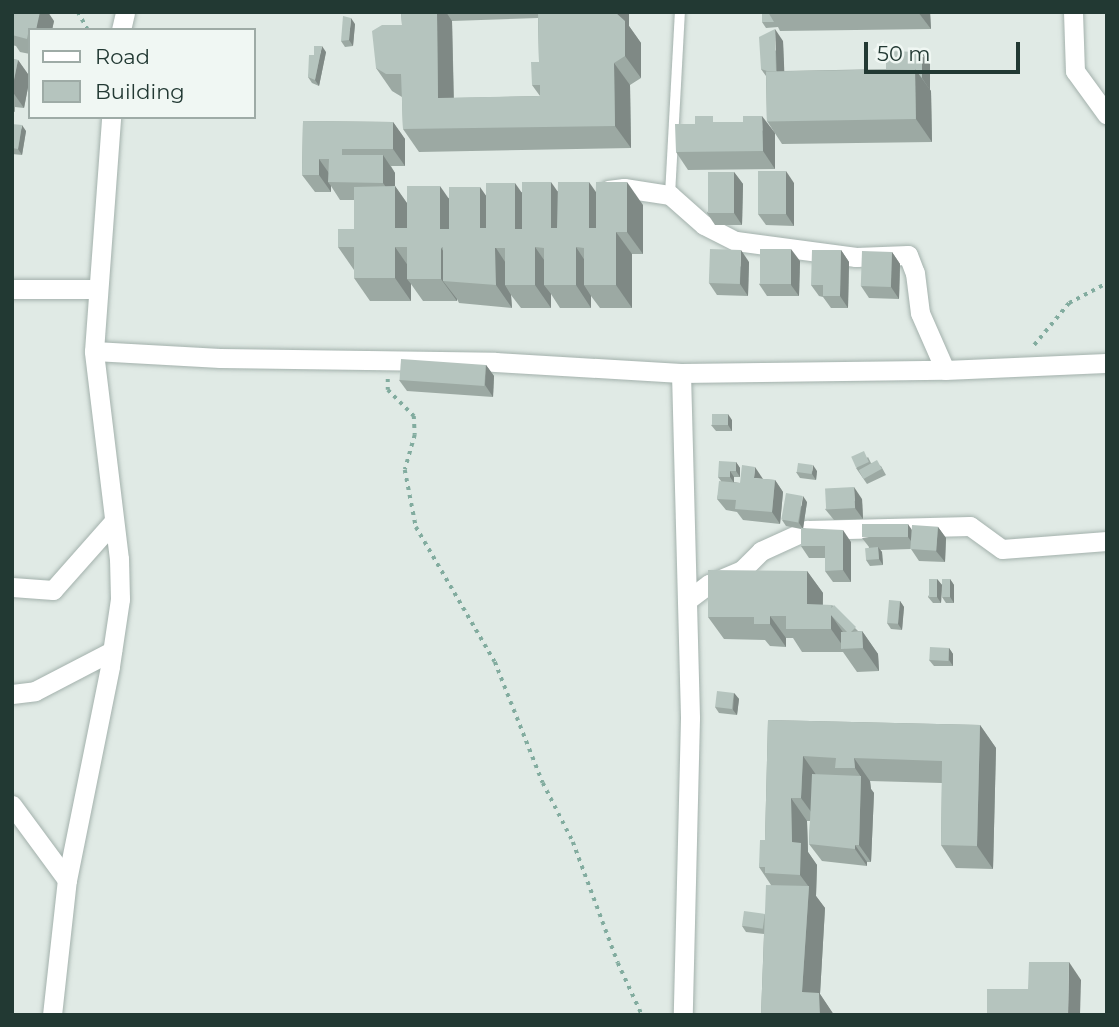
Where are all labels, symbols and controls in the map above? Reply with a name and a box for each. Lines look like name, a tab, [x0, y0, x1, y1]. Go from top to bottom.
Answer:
legend	[28, 28, 256, 119]
scale bar	[867, 28, 1023, 72]
text: 50 m	[877, 41, 931, 66]
text: Road	[95, 44, 150, 69]
text: Building	[95, 79, 185, 104]

